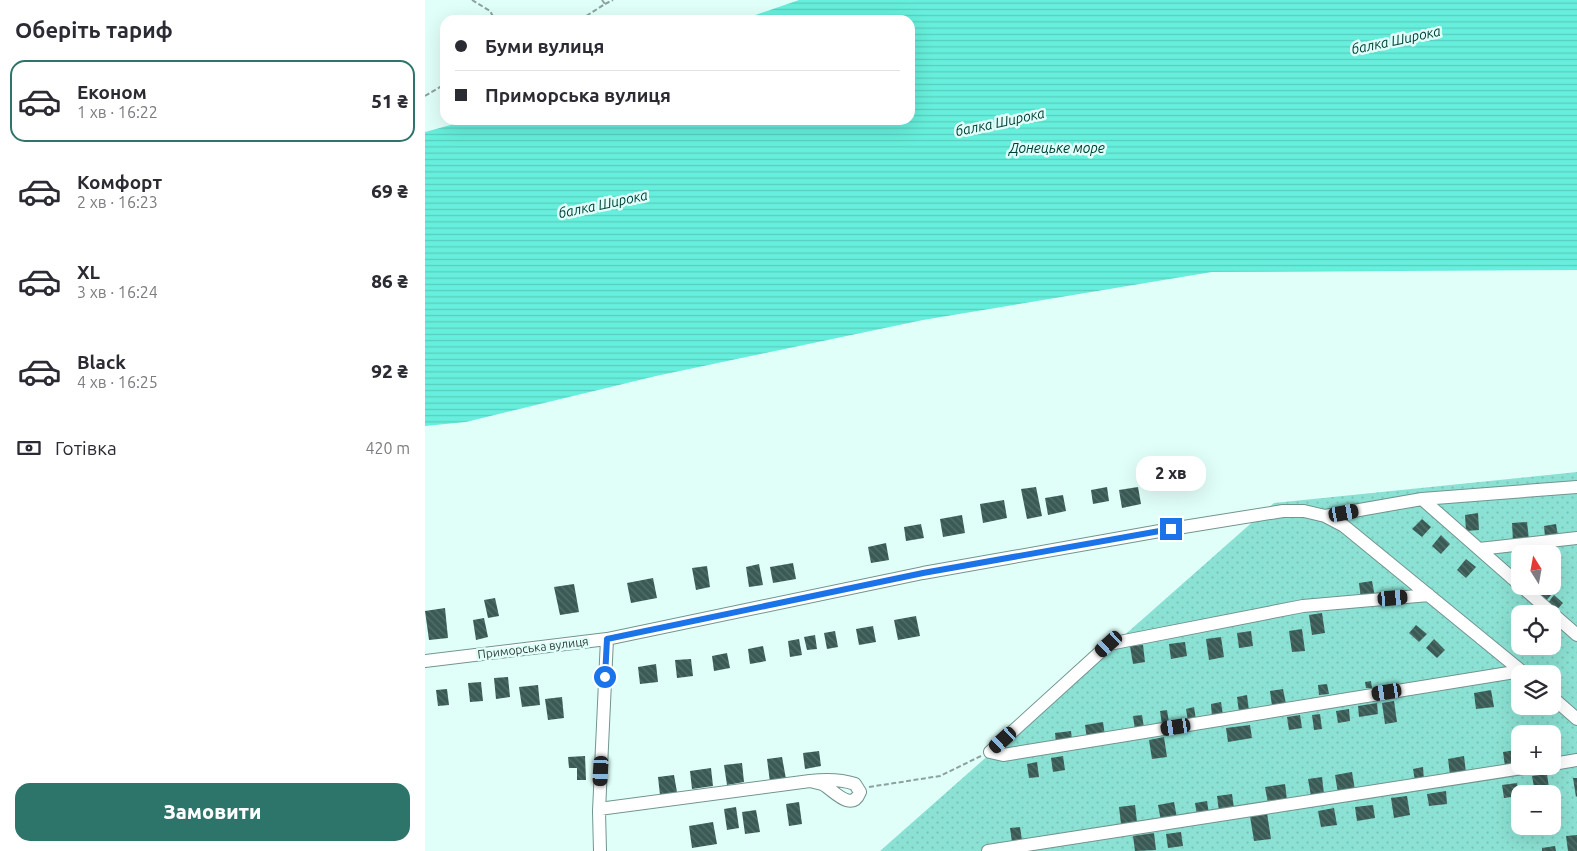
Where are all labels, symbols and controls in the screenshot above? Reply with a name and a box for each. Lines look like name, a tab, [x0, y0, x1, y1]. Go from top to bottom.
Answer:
text: Оберіть тариф	[15, 17, 173, 42]
water label: балка Широка	[1350, 23, 1443, 57]
text: Буми вулиця	[485, 35, 604, 57]
icon: car	[17, 79, 62, 124]
text: Економ	[77, 81, 147, 103]
text: Приморська вулиця	[485, 84, 671, 106]
text: 51 ₴	[371, 90, 408, 112]
text: 1 хв · 16:22	[77, 103, 158, 121]
water label: балка Широка	[954, 105, 1047, 139]
water label: Донецьке море	[1007, 140, 1105, 156]
icon: car	[17, 169, 62, 214]
text: Комфорт	[77, 171, 162, 193]
text: 69 ₴	[371, 180, 408, 202]
water label: балка Широка	[557, 187, 650, 221]
text: 2 хв · 16:23	[77, 193, 158, 211]
icon: car	[17, 259, 62, 304]
text: XL	[77, 261, 100, 283]
text: 86 ₴	[371, 270, 408, 292]
text: 3 хв · 16:24	[77, 283, 158, 301]
icon: car	[17, 349, 62, 394]
text: Black	[77, 351, 126, 373]
text: 92 ₴	[371, 360, 408, 382]
text: 4 хв · 16:25	[77, 373, 158, 391]
icon: cash	[15, 434, 43, 462]
text: Готівка	[55, 437, 117, 459]
text: 420 m	[365, 439, 410, 457]
callout: 2 хв	[1136, 456, 1206, 492]
text: 2 хв	[1155, 464, 1187, 482]
car	[1327, 503, 1360, 523]
route end	[1160, 518, 1182, 540]
north arrow	[1511, 545, 1561, 595]
map controls	[1511, 545, 1561, 835]
car	[1377, 589, 1408, 607]
button: locate	[1511, 605, 1561, 655]
car	[1092, 628, 1125, 660]
street label: Приморська вулиця	[477, 634, 589, 661]
button: layers	[1511, 665, 1561, 715]
route start	[594, 666, 616, 688]
car	[1371, 682, 1402, 702]
car	[1160, 717, 1191, 737]
car	[986, 724, 1019, 756]
button: +	[1511, 725, 1561, 775]
car	[592, 756, 609, 786]
button: Замовити	[15, 783, 410, 841]
button: −	[1511, 785, 1561, 835]

